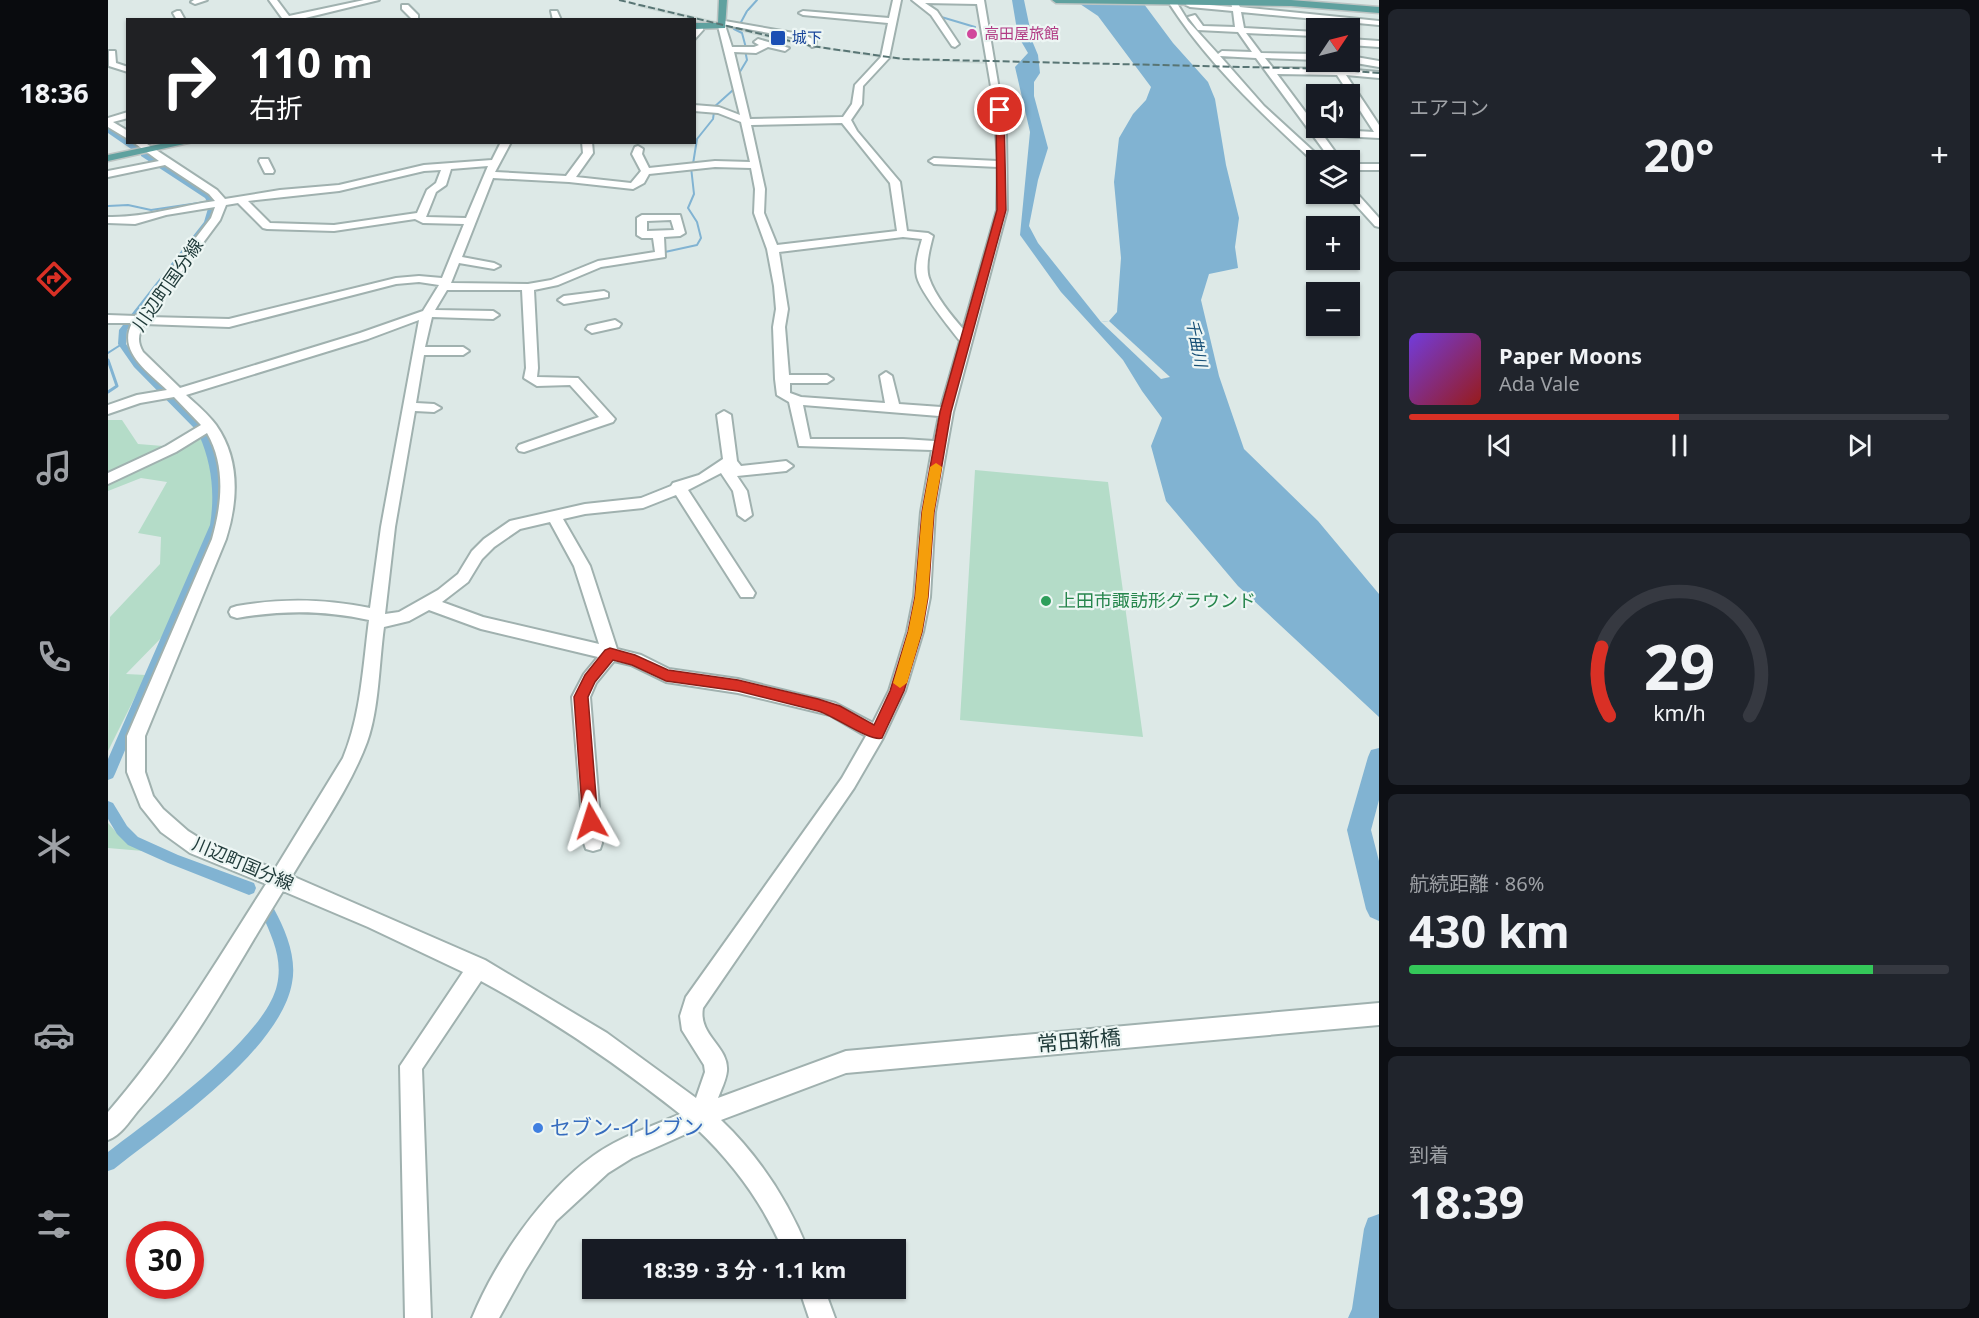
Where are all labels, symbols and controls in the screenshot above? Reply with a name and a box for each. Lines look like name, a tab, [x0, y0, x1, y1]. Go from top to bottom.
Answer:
north arrow	[1306, 18, 1360, 72]
map controls	[1306, 18, 1360, 336]
place label: 高田屋旅館	[984, 23, 1059, 43]
place label: 城下	[792, 27, 822, 47]
marker: 高田屋旅館	[965, 27, 979, 41]
marker: 城下	[769, 29, 787, 47]
text: 110 m	[249, 33, 373, 90]
icon: right	[150, 42, 228, 120]
text: 18:36	[19, 74, 89, 111]
pin	[974, 84, 1025, 135]
button: sound	[1306, 84, 1360, 138]
text: 右折	[249, 89, 303, 126]
icon: arrive	[983, 93, 1016, 126]
text: エアコン	[1409, 94, 1489, 121]
text: 20°	[1644, 124, 1714, 185]
text: −	[1409, 132, 1428, 177]
text: +	[1930, 132, 1949, 177]
button: layers	[1306, 150, 1360, 204]
button: +	[1306, 216, 1360, 270]
street label: 川辺町国分線	[126, 233, 208, 336]
icon: directions	[33, 258, 75, 300]
button: −	[1306, 282, 1360, 336]
water label: 千曲川	[1182, 317, 1213, 371]
text: Paper Moons	[1499, 340, 1642, 370]
text: Ada Vale	[1499, 370, 1580, 397]
icon: previous	[1483, 429, 1516, 462]
icon: pause	[1663, 429, 1696, 462]
icon: next	[1843, 429, 1876, 462]
icon: music	[33, 447, 75, 489]
place label: 上田市諏訪形グラウンド	[1058, 588, 1256, 612]
marker: 上田市諏訪形グラウンド	[1039, 594, 1053, 608]
text: 29	[1643, 623, 1715, 708]
icon: phone	[33, 636, 75, 678]
text: km/h	[1653, 698, 1705, 727]
position arrow	[559, 789, 623, 853]
icon: climate	[33, 825, 75, 867]
street label: 川辺町国分線	[189, 831, 298, 895]
text: 航続距離 · 86%	[1409, 870, 1544, 897]
text: 430 km	[1409, 900, 1570, 961]
icon: car	[33, 1014, 75, 1056]
street label: 常田新橋	[1036, 1022, 1122, 1058]
place label: セブン-イレブン	[550, 1113, 704, 1141]
marker: セブン-イレブン	[531, 1121, 545, 1135]
text: 到着	[1409, 1141, 1449, 1168]
text: 18:39	[1409, 1171, 1525, 1232]
icon: filters	[33, 1203, 75, 1245]
speed limit sign: 30	[126, 1221, 204, 1299]
text: 18:39 · 3 分 · 1.1 km	[642, 1254, 846, 1284]

